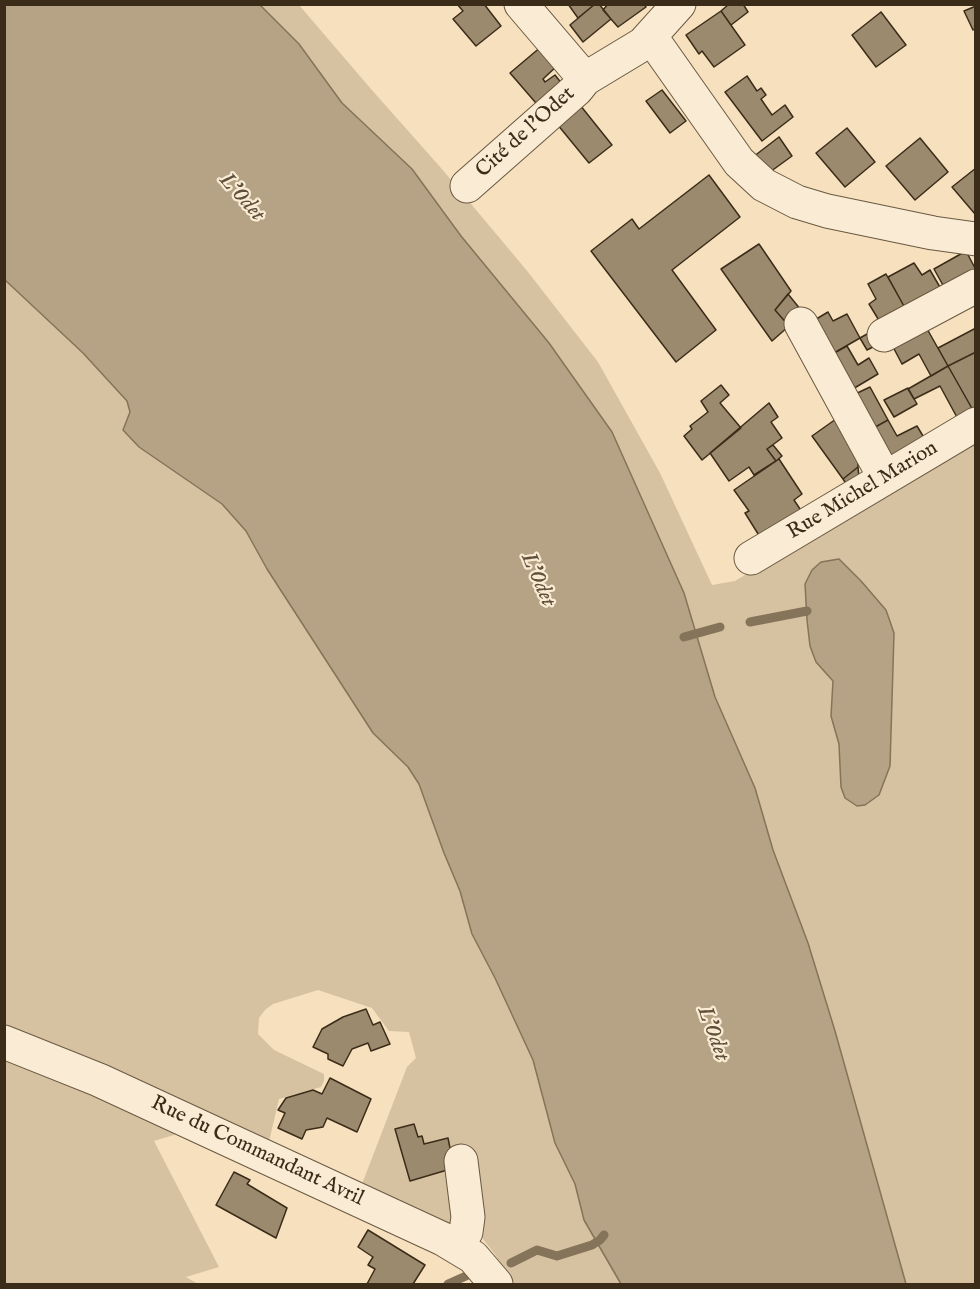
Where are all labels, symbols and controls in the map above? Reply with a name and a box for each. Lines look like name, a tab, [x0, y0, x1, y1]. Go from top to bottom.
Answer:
street label: Cité de l'Odet	[471, 82, 581, 184]
water label: L'Odet	[212, 168, 270, 228]
street label: Rue Michel Marion	[783, 436, 943, 546]
water label: L'Odet	[513, 549, 561, 611]
water label: L'Odet	[690, 1003, 734, 1065]
street label: Rue du Commandant Avril	[147, 1092, 367, 1212]

